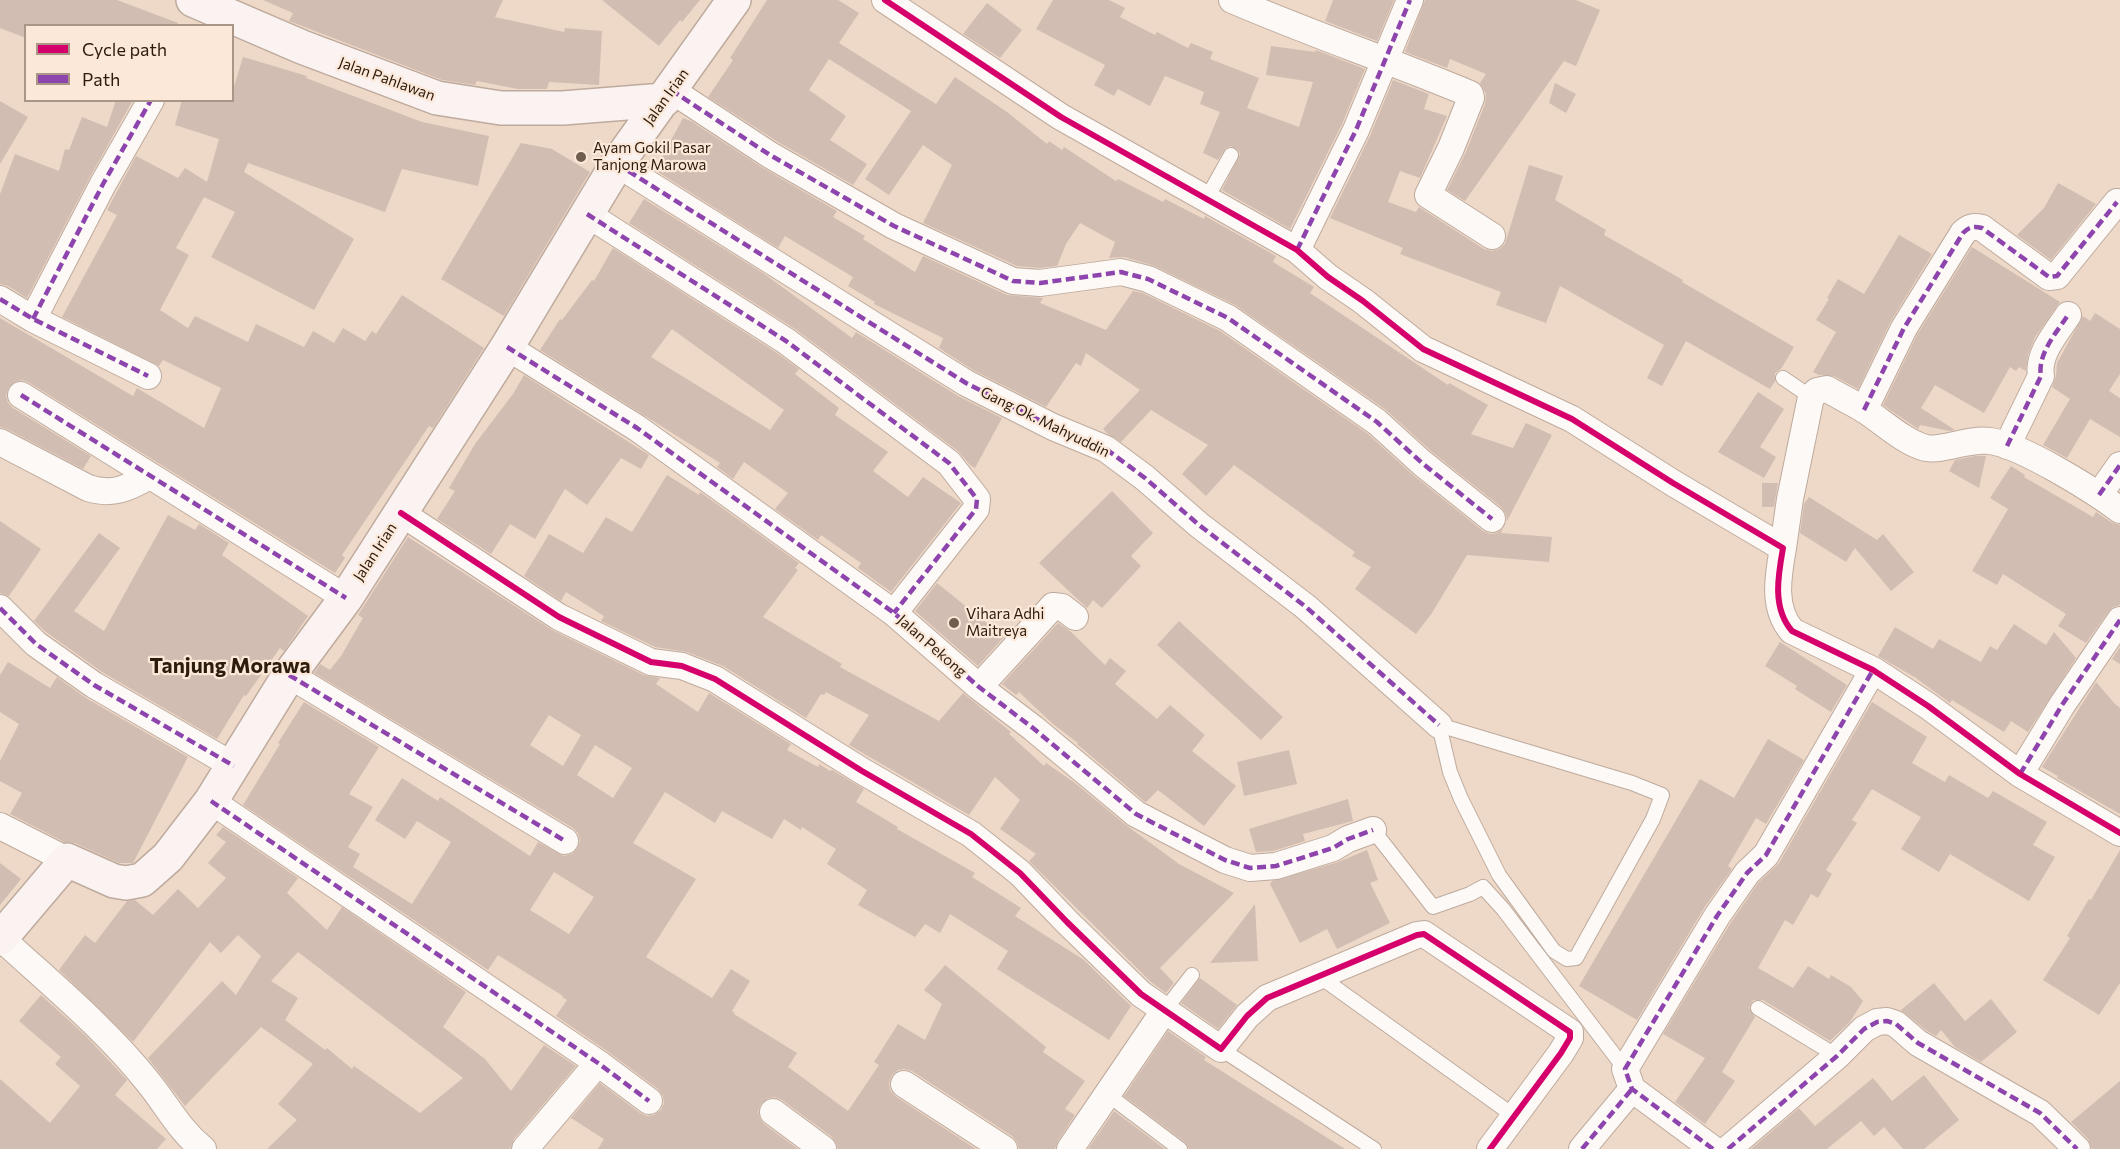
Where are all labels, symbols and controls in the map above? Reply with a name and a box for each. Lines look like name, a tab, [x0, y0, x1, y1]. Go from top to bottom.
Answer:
legend	[24, 24, 234, 102]
text: Cycle path	[82, 38, 167, 60]
street label: Jalan Pahlawan	[336, 53, 438, 105]
street label: Jalan Irian	[639, 65, 693, 129]
text: Path	[82, 68, 120, 90]
place label: Ayam Gokil Pasar Tanjong Marowa	[593, 139, 711, 174]
marker: Ayam Gokil Pasar Tanjong Marowa	[574, 150, 588, 164]
street label: Gang Ok. Mahyuddin	[977, 383, 1113, 461]
street label: Jalan Irian	[350, 520, 400, 584]
place label: Vihara Adhi Maitreya	[966, 605, 1044, 640]
street label: Jalan Pekong	[894, 611, 970, 681]
marker: Vihara Adhi Maitreya	[947, 616, 961, 630]
district label: Tanjung Morawa	[149, 653, 311, 679]

